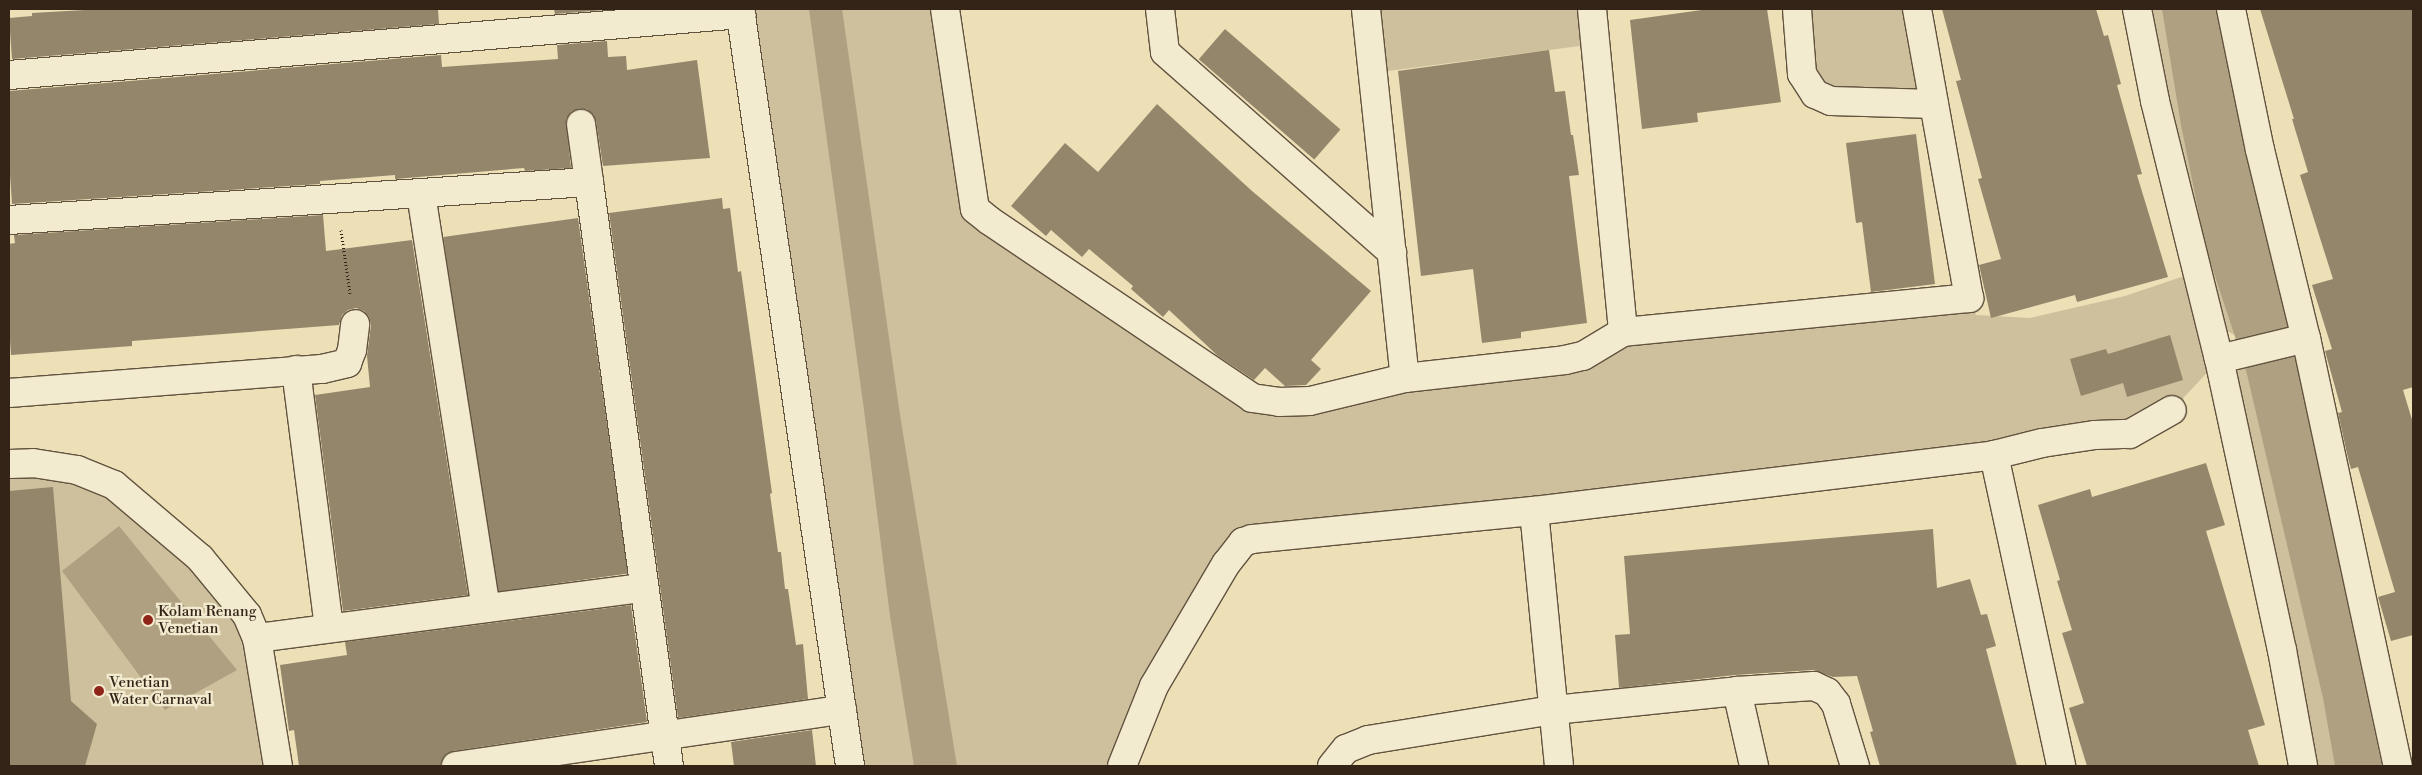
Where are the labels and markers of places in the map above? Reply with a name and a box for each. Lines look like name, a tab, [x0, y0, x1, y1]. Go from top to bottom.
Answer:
place label: Kolam Renang Venetian	[158, 602, 257, 637]
marker: Kolam Renang Venetian	[142, 614, 154, 626]
place label: Venetian Water Carnaval	[109, 673, 212, 708]
marker: Venetian Water Carnaval	[93, 685, 105, 697]

